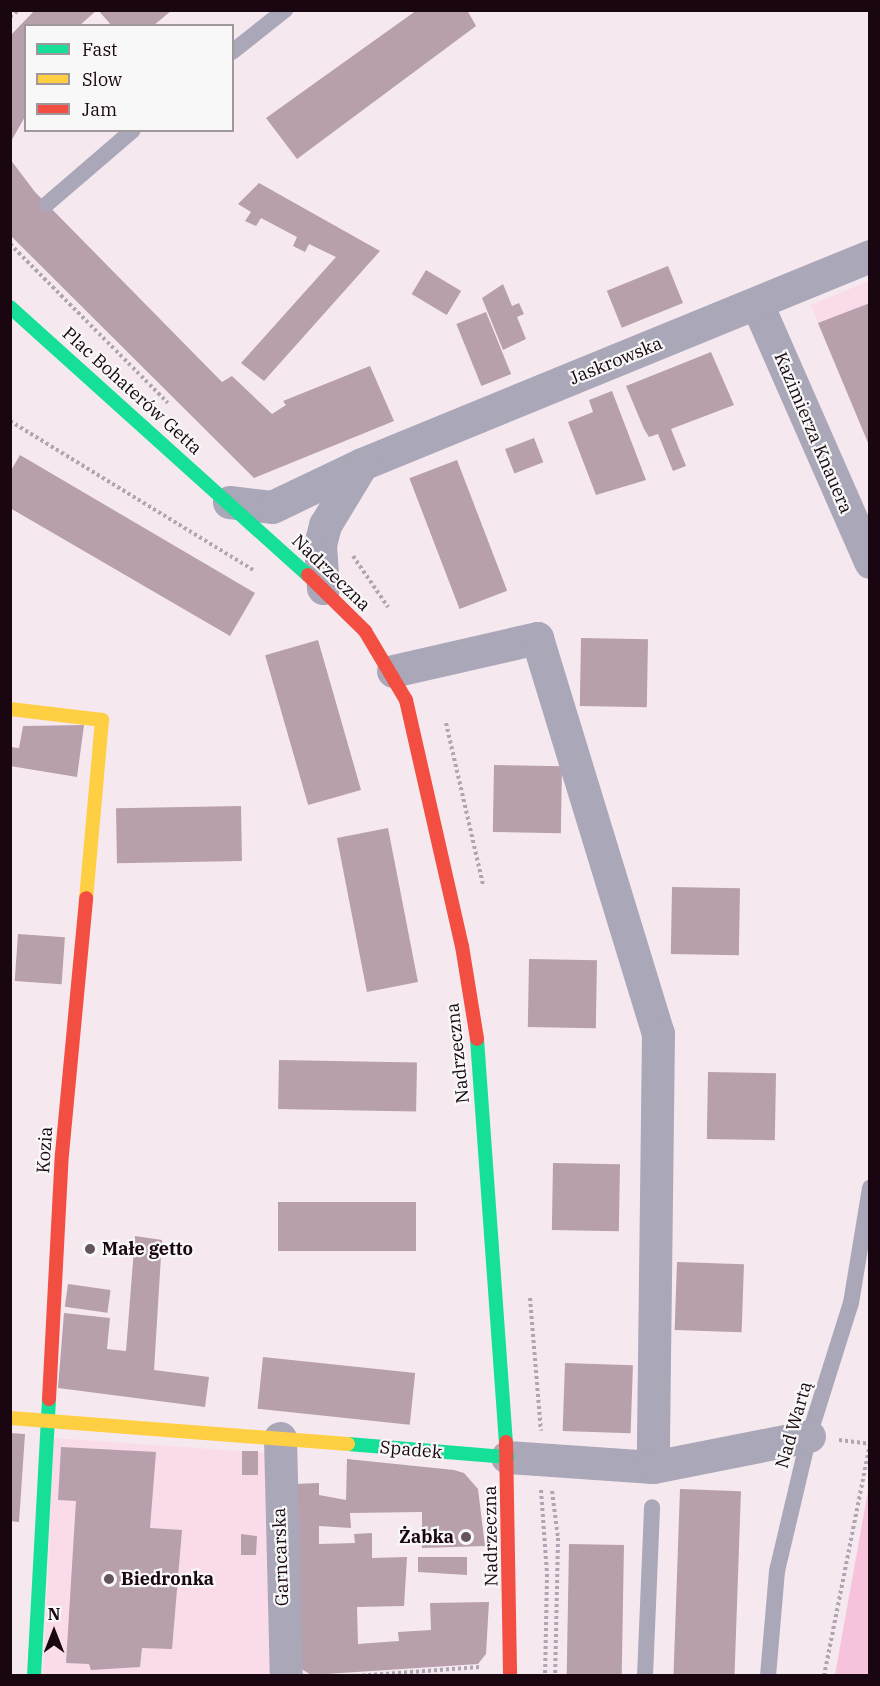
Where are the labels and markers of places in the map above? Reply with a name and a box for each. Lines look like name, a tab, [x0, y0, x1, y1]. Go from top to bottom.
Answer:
place label: Małe getto	[102, 1238, 193, 1260]
marker: Małe getto	[83, 1242, 97, 1256]
place label: Żabka	[399, 1526, 454, 1548]
marker: Żabka	[459, 1530, 473, 1544]
place label: Biedronka	[121, 1568, 214, 1590]
marker: Biedronka	[102, 1572, 116, 1586]

